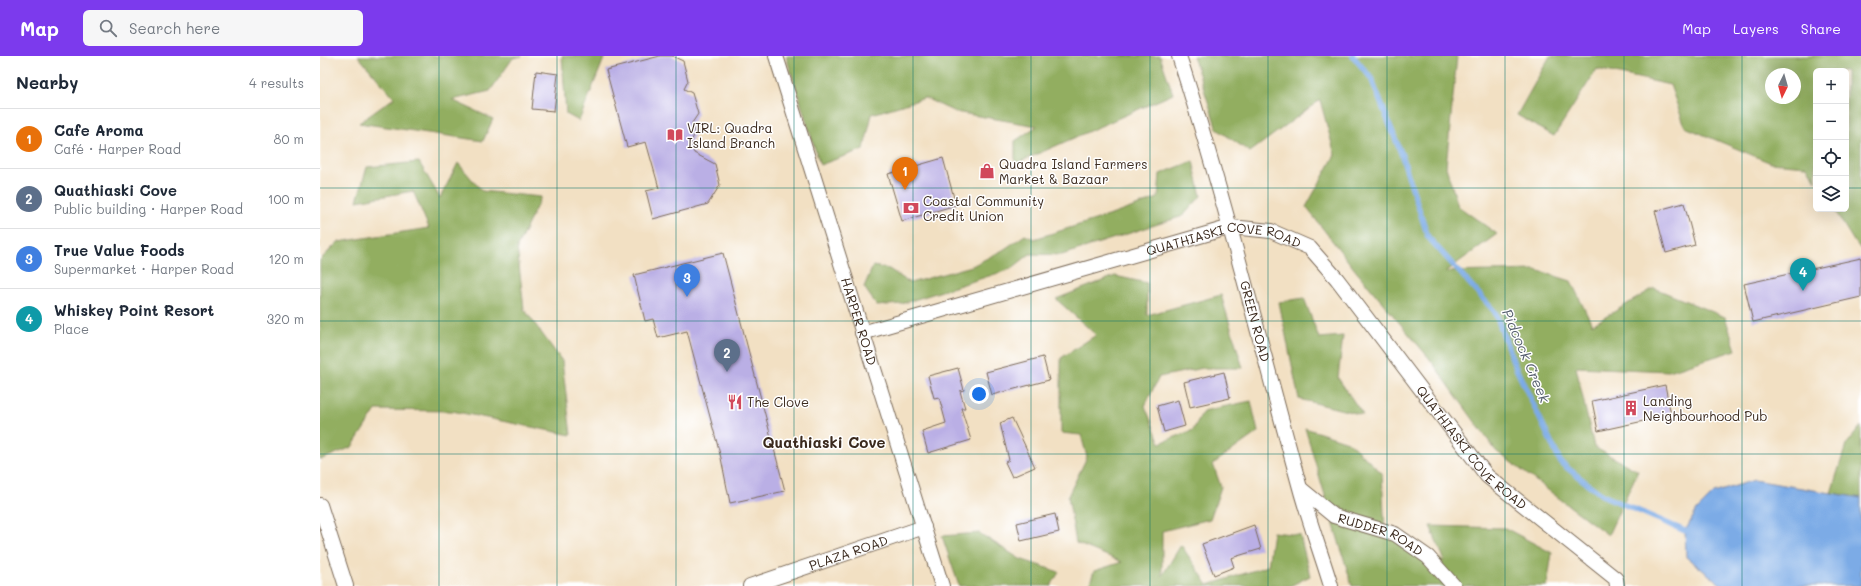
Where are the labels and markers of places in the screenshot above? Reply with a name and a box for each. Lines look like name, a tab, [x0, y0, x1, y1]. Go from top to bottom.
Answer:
place label: VIRL: Quadra Island Branch	[687, 119, 775, 151]
library icon: VIRL: Quadra Island Branch	[666, 126, 684, 144]
place label: Quadra Island Farmers Market & Bazaar	[999, 155, 1148, 187]
pin: 1	[892, 157, 918, 190]
shop icon: Quadra Island Farmers Market & Bazaar	[978, 162, 996, 180]
place label: Coastal Community Credit Union	[923, 192, 1044, 224]
bank icon: Coastal Community Credit Union	[902, 199, 920, 217]
pin: 4	[1790, 258, 1816, 291]
pin: 3	[674, 264, 700, 297]
pin: 2	[714, 339, 740, 372]
place label: Landing Neighbourhood Pub	[1643, 392, 1768, 424]
restaurant icon: The Clove	[726, 393, 744, 411]
place label: The Clove	[747, 393, 809, 410]
building icon: Landing Neighbourhood Pub	[1622, 399, 1640, 417]

